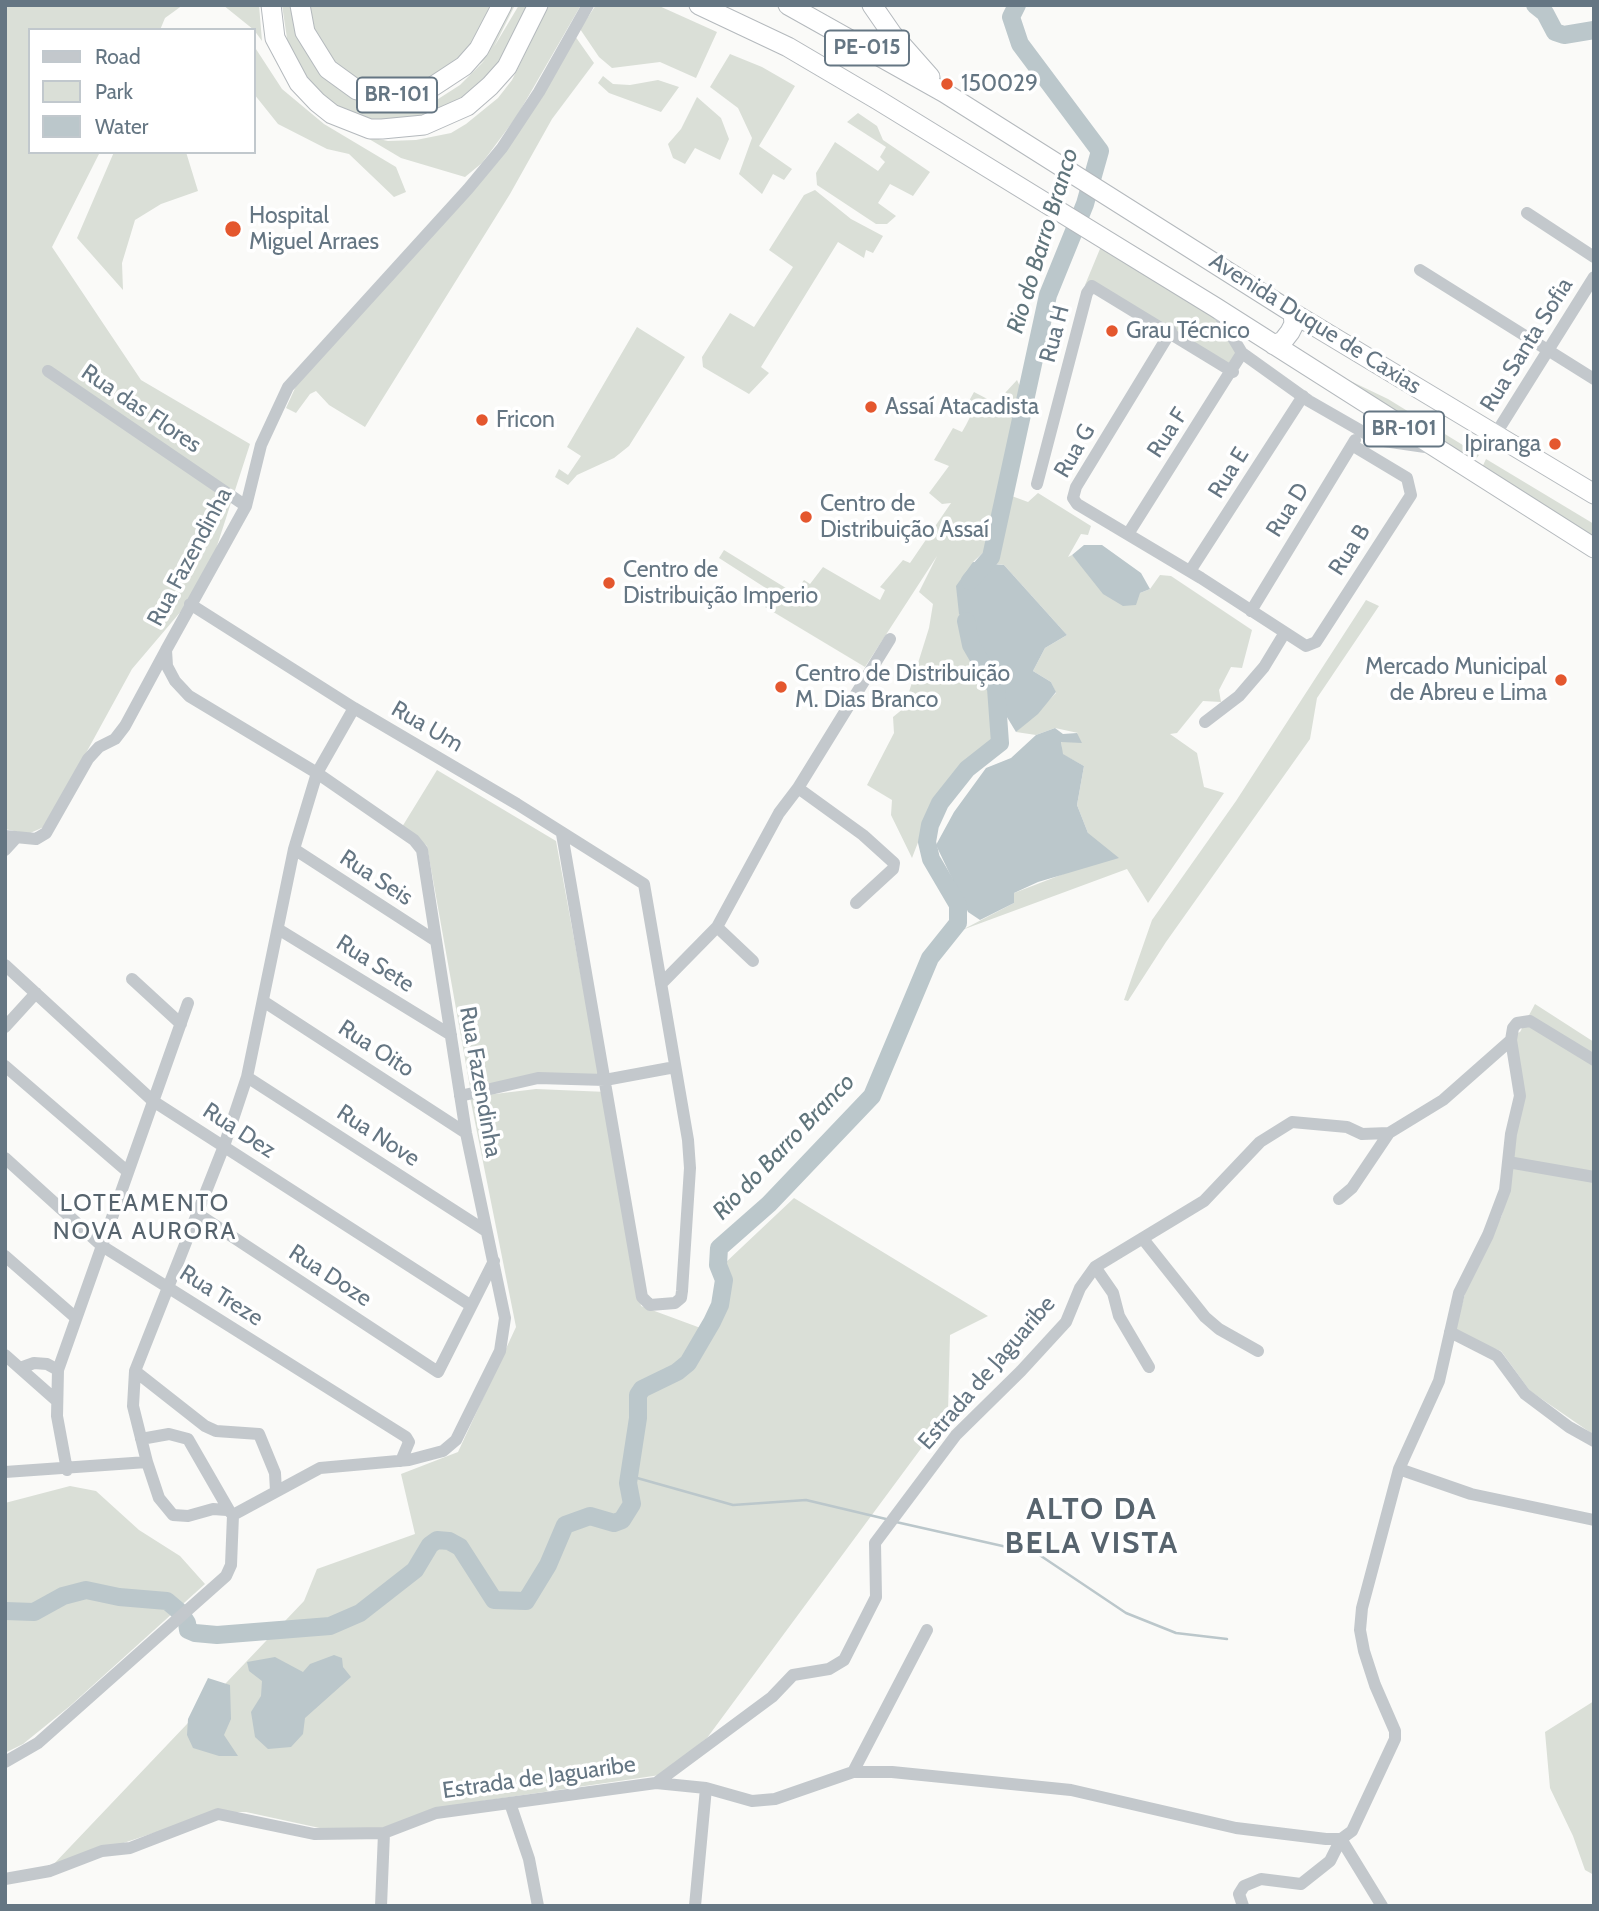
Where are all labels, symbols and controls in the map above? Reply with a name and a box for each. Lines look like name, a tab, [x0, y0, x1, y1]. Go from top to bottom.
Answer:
legend	[28, 28, 256, 154]
road number: PE-015	[825, 30, 909, 66]
text: Road	[95, 44, 141, 69]
place label: 150029	[961, 70, 1038, 98]
marker: 150029	[939, 76, 955, 92]
road number: BR-101	[357, 78, 437, 112]
text: Park	[95, 79, 133, 104]
text: Water	[95, 114, 148, 139]
water label: Rio do Barro Branco	[1001, 145, 1085, 337]
place label: Hospital Miguel Arraes	[249, 202, 379, 256]
marker: Hospital Miguel Arraes	[223, 219, 243, 239]
street label: Avenida Duque de Caxias	[1204, 247, 1426, 401]
street label: Rua Santa Sofia	[1475, 273, 1579, 417]
street label: Rua H	[1034, 302, 1076, 366]
place label: Grau Técnico	[1126, 317, 1250, 345]
marker: Grau Técnico	[1104, 323, 1120, 339]
street label: Rua das Flores	[76, 359, 206, 459]
place label: Assaí Atacadista	[885, 393, 1039, 421]
marker: Assaí Atacadista	[863, 399, 879, 415]
street label: Rua F	[1142, 403, 1194, 463]
place label: Fricon	[496, 406, 555, 434]
marker: Fricon	[474, 412, 490, 428]
road number: BR-101	[1364, 412, 1444, 446]
street label: Rua G	[1049, 419, 1101, 483]
place label: Ipiranga	[1464, 430, 1541, 458]
marker: Ipiranga	[1547, 436, 1563, 452]
street label: Rua E	[1203, 443, 1255, 503]
street label: Rua D	[1261, 478, 1315, 542]
street label: Rua Fazendinha	[142, 483, 238, 631]
place label: Centro de Distribuição Assaí	[820, 490, 989, 544]
marker: Centro de Distribuição Assaí	[798, 509, 814, 525]
street label: Rua B	[1323, 519, 1377, 581]
place label: Centro de Distribuição Imperio	[623, 556, 818, 610]
marker: Centro de Distribuição Imperio	[601, 575, 617, 591]
place label: Mercado Municipal de Abreu e Lima	[1365, 653, 1547, 707]
place label: Centro de Distribuição M. Dias Branco	[795, 660, 1010, 714]
marker: Mercado Municipal de Abreu e Lima	[1553, 672, 1569, 688]
marker: Centro de Distribuição M. Dias Branco	[773, 679, 789, 695]
street label: Rua Um	[386, 695, 468, 759]
street label: Rua Seis	[334, 844, 418, 912]
street label: Rua Sete	[331, 929, 419, 999]
street label: Rua Fazendinha	[453, 1004, 507, 1160]
street label: Rua Oito	[333, 1014, 419, 1084]
water label: Rio do Barro Branco	[707, 1068, 861, 1226]
street label: Rua Dez	[197, 1097, 281, 1165]
street label: Rua Nove	[331, 1099, 425, 1173]
district label: LOTEAMENTO NOVA AURORA	[54, 1190, 236, 1246]
street label: Rua Doze	[283, 1239, 377, 1313]
street label: Rua Treze	[174, 1260, 268, 1332]
street label: Estrada de Jaguaribe	[913, 1290, 1061, 1456]
district label: ALTO DA BELA VISTA	[1006, 1492, 1178, 1562]
street label: Estrada de Jaguaribe	[441, 1751, 637, 1805]

